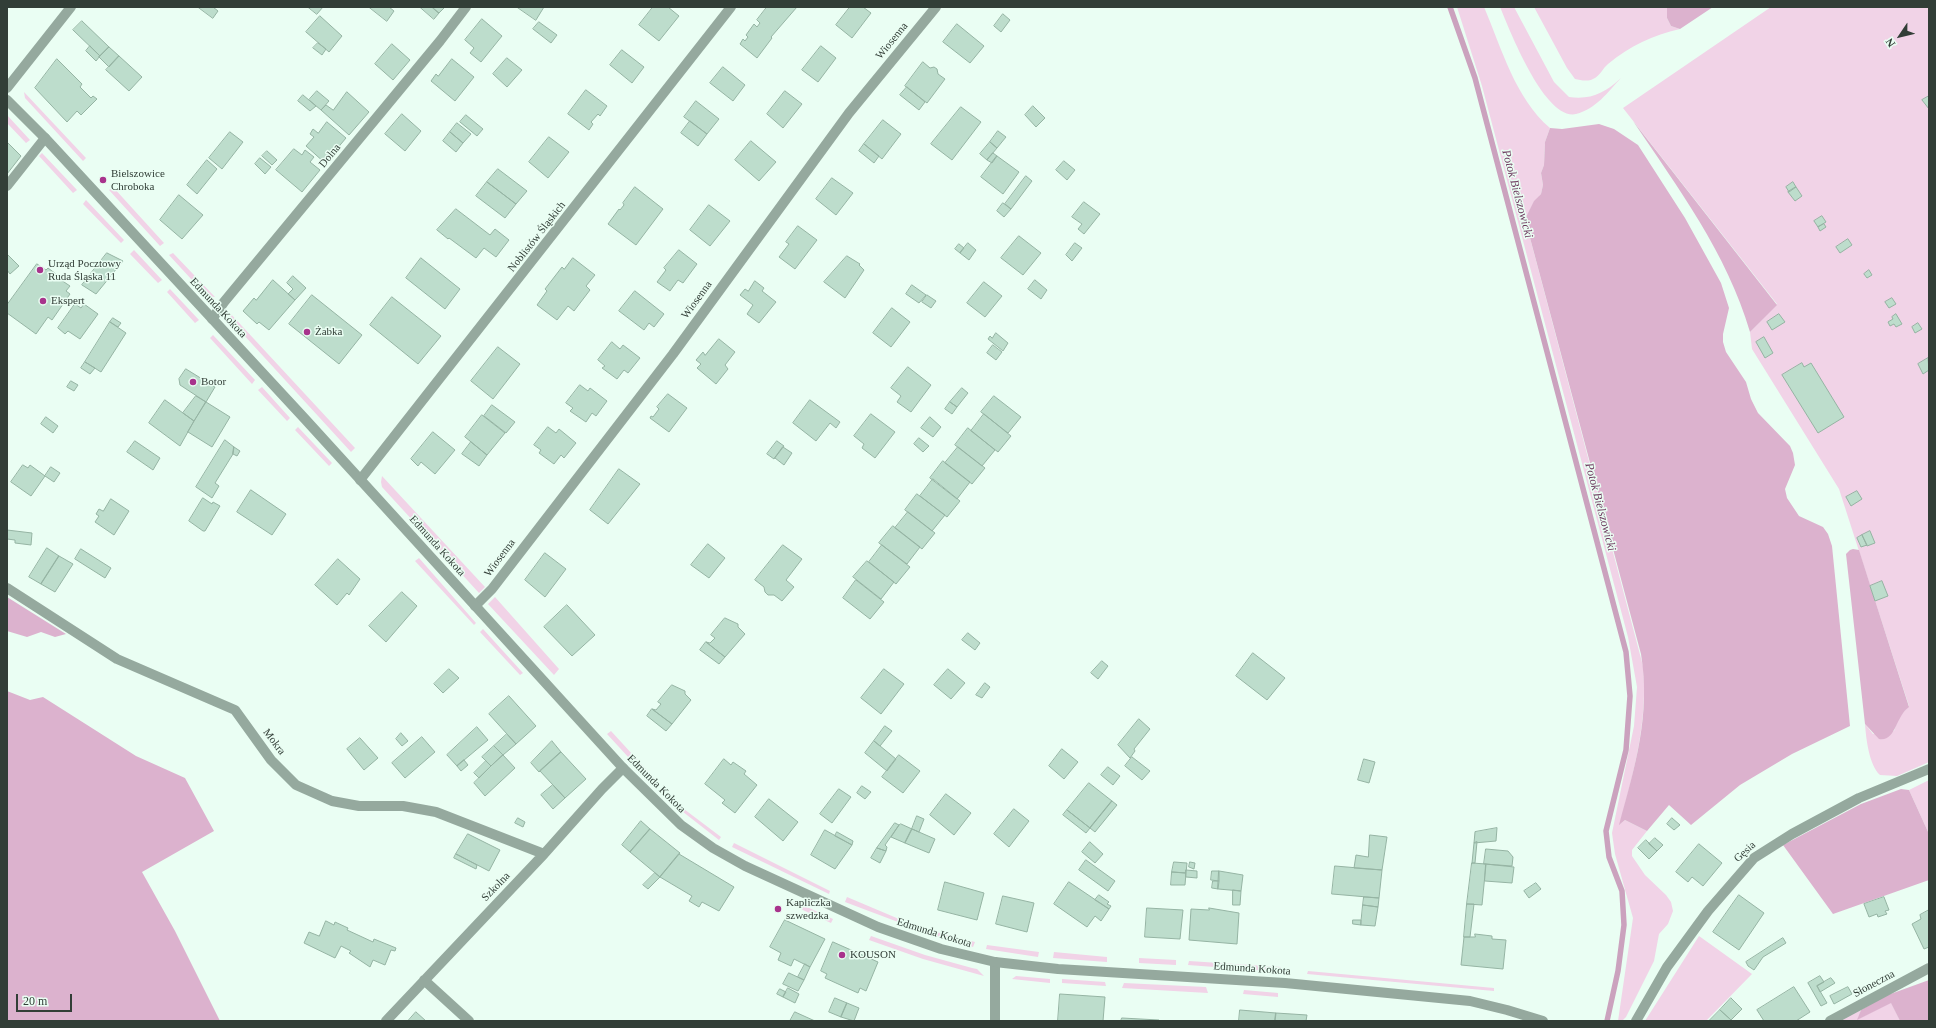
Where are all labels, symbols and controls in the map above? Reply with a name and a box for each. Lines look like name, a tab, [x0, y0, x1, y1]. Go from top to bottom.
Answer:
north arrow	[1880, 16, 1920, 56]
street label: Wiosenna	[873, 20, 911, 62]
text: N	[1883, 36, 1897, 50]
street label: Dolna	[316, 141, 344, 171]
water label: Potok Bielszowicki	[1498, 148, 1536, 240]
place label: Bielszowice Chroboka	[111, 167, 165, 193]
marker: Bielszowice Chroboka	[98, 175, 108, 185]
street label: Noblistów Śląskich	[505, 199, 569, 275]
place label: Urząd Pocztowy Ruda Śląska 11	[48, 257, 121, 283]
marker: Urząd Pocztowy Ruda Śląska 11	[35, 265, 45, 275]
street label: Edmunda Kokota	[187, 275, 249, 341]
street label: Wiosenna	[679, 279, 715, 321]
place label: Ekspert	[51, 294, 85, 308]
marker: Ekspert	[38, 296, 48, 306]
place label: Żabka	[315, 325, 342, 339]
marker: Żabka	[302, 327, 312, 337]
place label: Botor	[201, 375, 226, 389]
marker: Botor	[188, 377, 198, 387]
water label: Potok Bielszowicki	[1581, 461, 1619, 553]
street label: Edmunda Kokota	[406, 513, 468, 579]
street label: Wiosenna	[482, 537, 518, 579]
street label: Mokra	[260, 726, 288, 758]
street label: Edmunda Kokota	[624, 752, 688, 816]
street label: Gęsia	[1731, 839, 1759, 865]
street label: Szkolna	[479, 870, 513, 904]
place label: Kapliczka szwedzka	[786, 896, 831, 922]
marker: Kapliczka szwedzka	[773, 904, 783, 914]
street label: Edmunda Kokota	[895, 915, 973, 951]
place label: KOUSON	[850, 948, 896, 962]
marker: KOUSON	[837, 950, 847, 960]
street label: Edmunda Kokota	[1213, 960, 1291, 978]
street label: Słoneczna	[1851, 968, 1897, 1000]
scale bar	[18, 986, 74, 1012]
text: 20 m	[23, 994, 47, 1008]

